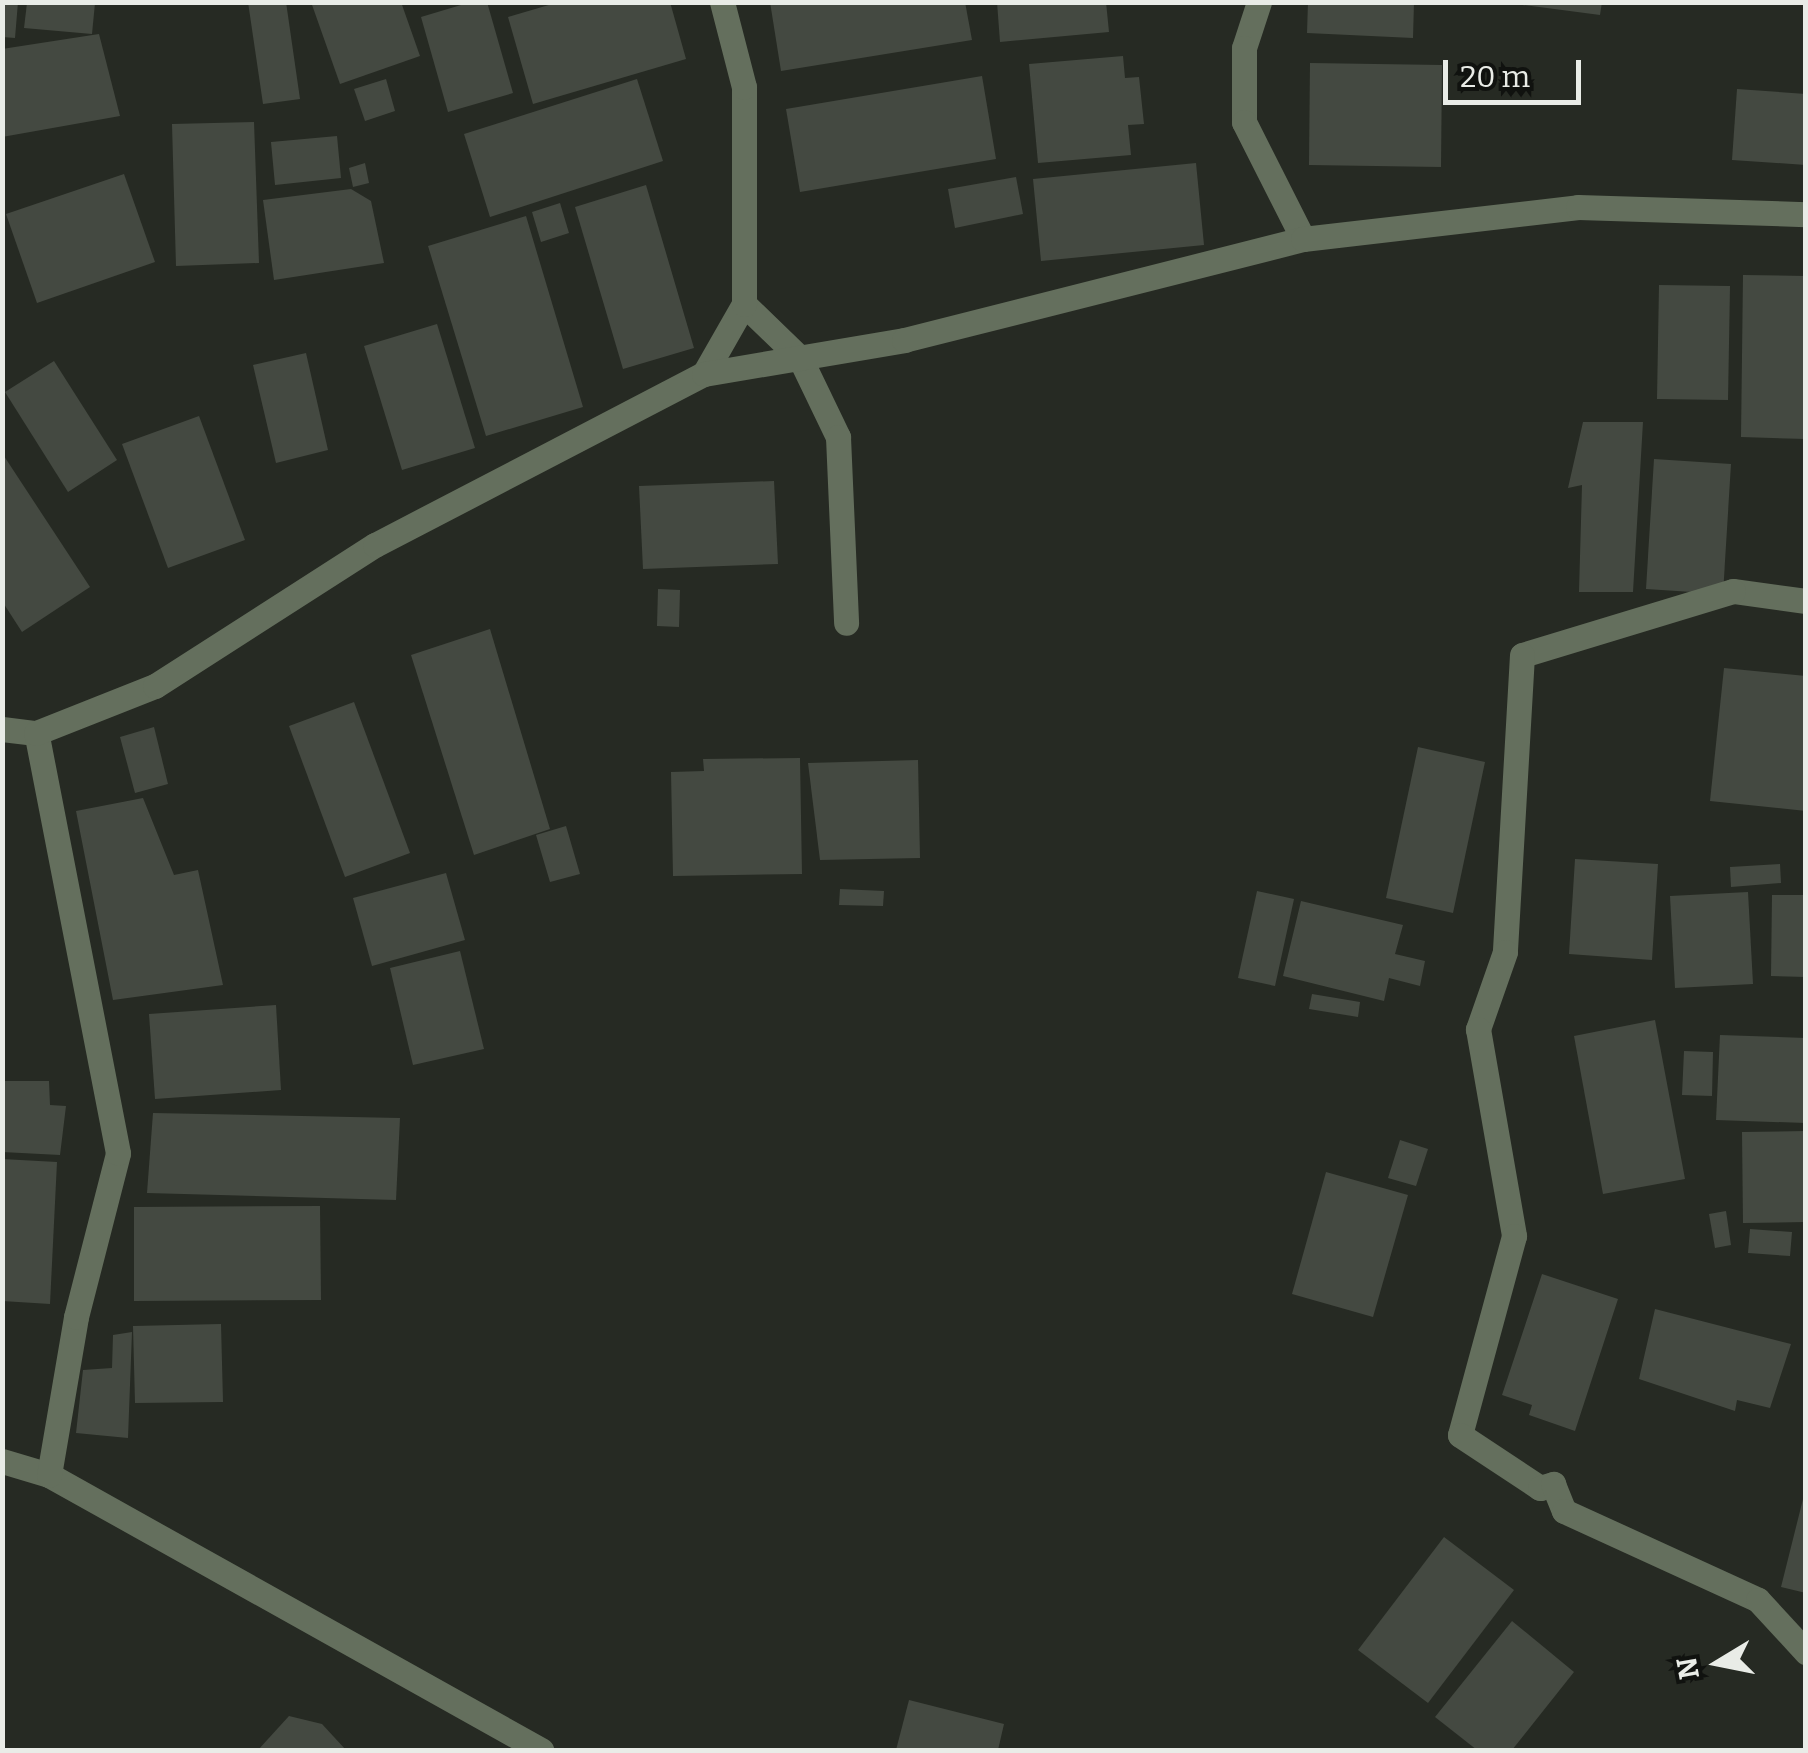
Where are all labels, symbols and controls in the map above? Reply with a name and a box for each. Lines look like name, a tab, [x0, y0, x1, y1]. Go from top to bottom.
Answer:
scale bar	[1448, 40, 1586, 102]
text: 20 m	[1460, 59, 1530, 95]
north arrow	[1668, 1613, 1768, 1713]
text: N	[1670, 1655, 1706, 1682]

